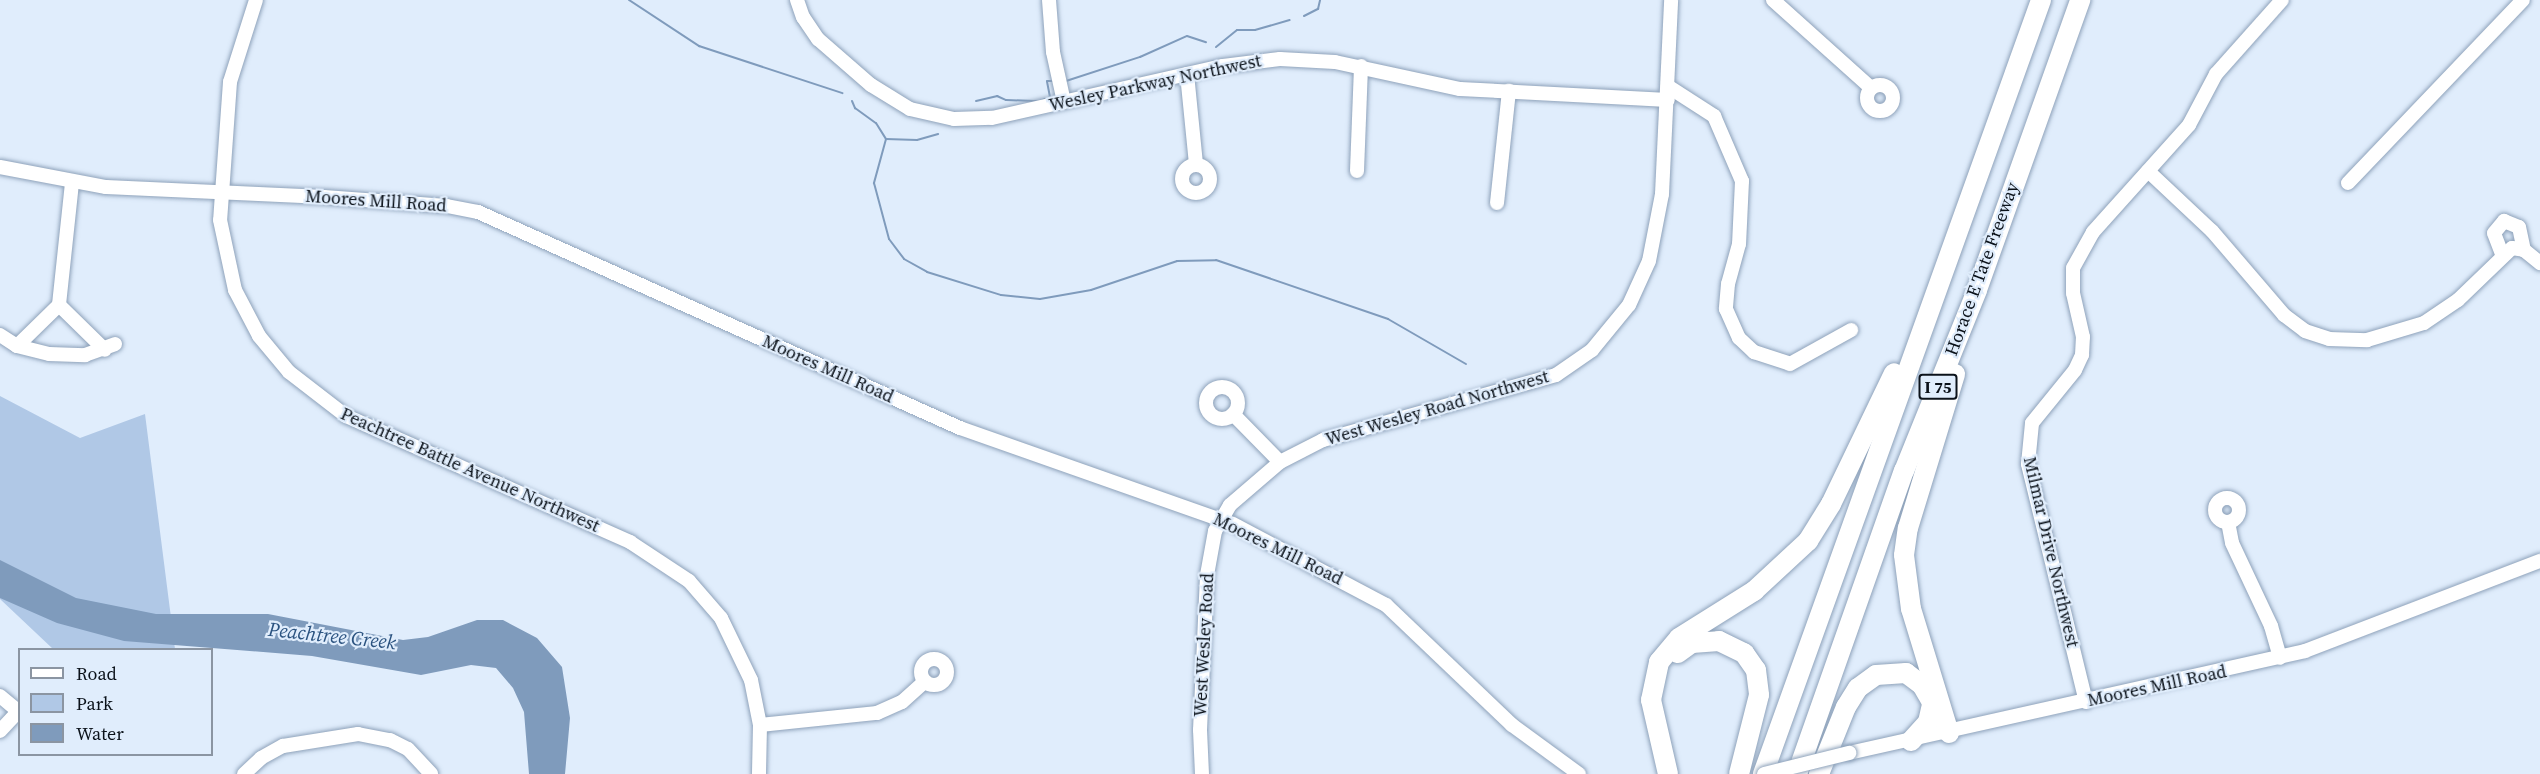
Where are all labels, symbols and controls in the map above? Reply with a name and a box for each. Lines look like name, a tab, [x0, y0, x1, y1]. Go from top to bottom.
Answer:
street label: Wesley Parkway Northwest	[1047, 50, 1263, 116]
street label: Horace E Tate Freeway	[1941, 179, 2023, 359]
street label: Moores Mill Road	[305, 185, 447, 217]
street label: Moores Mill Road	[759, 330, 897, 408]
street label: West Wesley Road Northwest	[1323, 366, 1551, 450]
road number: I 75	[1918, 374, 1958, 400]
street label: Peachtree Battle Avenue Northwest	[337, 403, 603, 537]
street label: Milmar Drive Northwest	[2019, 455, 2083, 649]
street label: Moores Mill Road	[1210, 508, 1346, 590]
street label: West Wesley Road	[1189, 572, 1219, 718]
water label: Peachtree Creek	[267, 617, 397, 655]
legend	[18, 648, 213, 756]
text: Road	[76, 661, 117, 686]
street label: Moores Mill Road	[2086, 661, 2228, 711]
text: Park	[76, 691, 113, 716]
text: Water	[76, 721, 124, 746]

